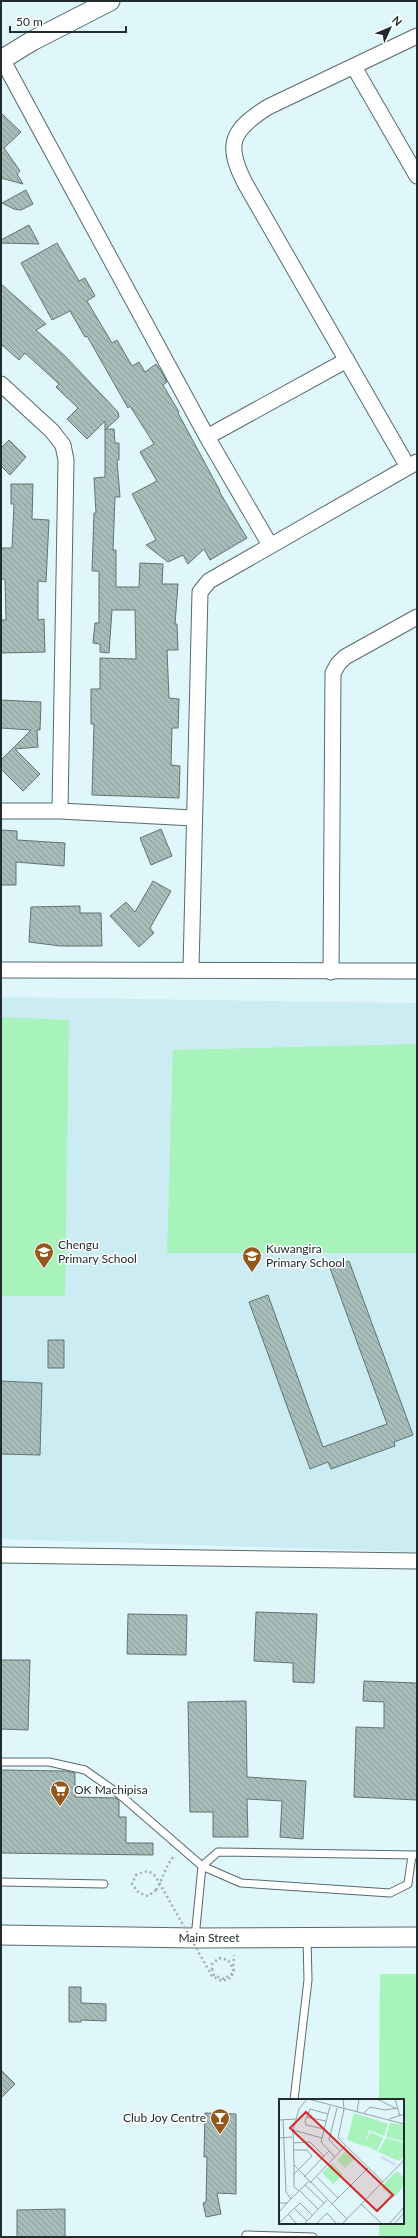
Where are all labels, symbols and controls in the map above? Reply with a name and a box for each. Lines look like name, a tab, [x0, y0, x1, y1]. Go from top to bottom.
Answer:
scale bar	[10, 8, 126, 34]
north arrow	[370, 8, 410, 48]
text: N	[390, 13, 405, 28]
text: 50 m	[16, 14, 43, 29]
place label: Chengu Primary School	[58, 1237, 137, 1266]
school or university icon: Chengu Primary School	[33, 1241, 55, 1269]
place label: Kuwangira Primary School	[266, 1241, 345, 1270]
school or university icon: Kuwangira Primary School	[241, 1245, 263, 1273]
supermarket icon: OK Machipisa	[49, 1779, 71, 1807]
place label: OK Machipisa	[74, 1782, 148, 1797]
street label: Main Street	[178, 1930, 240, 1945]
inset map	[279, 2099, 404, 2224]
bar icon: Club Joy Centre	[209, 2107, 231, 2135]
place label: Club Joy Centre	[123, 2110, 206, 2125]

